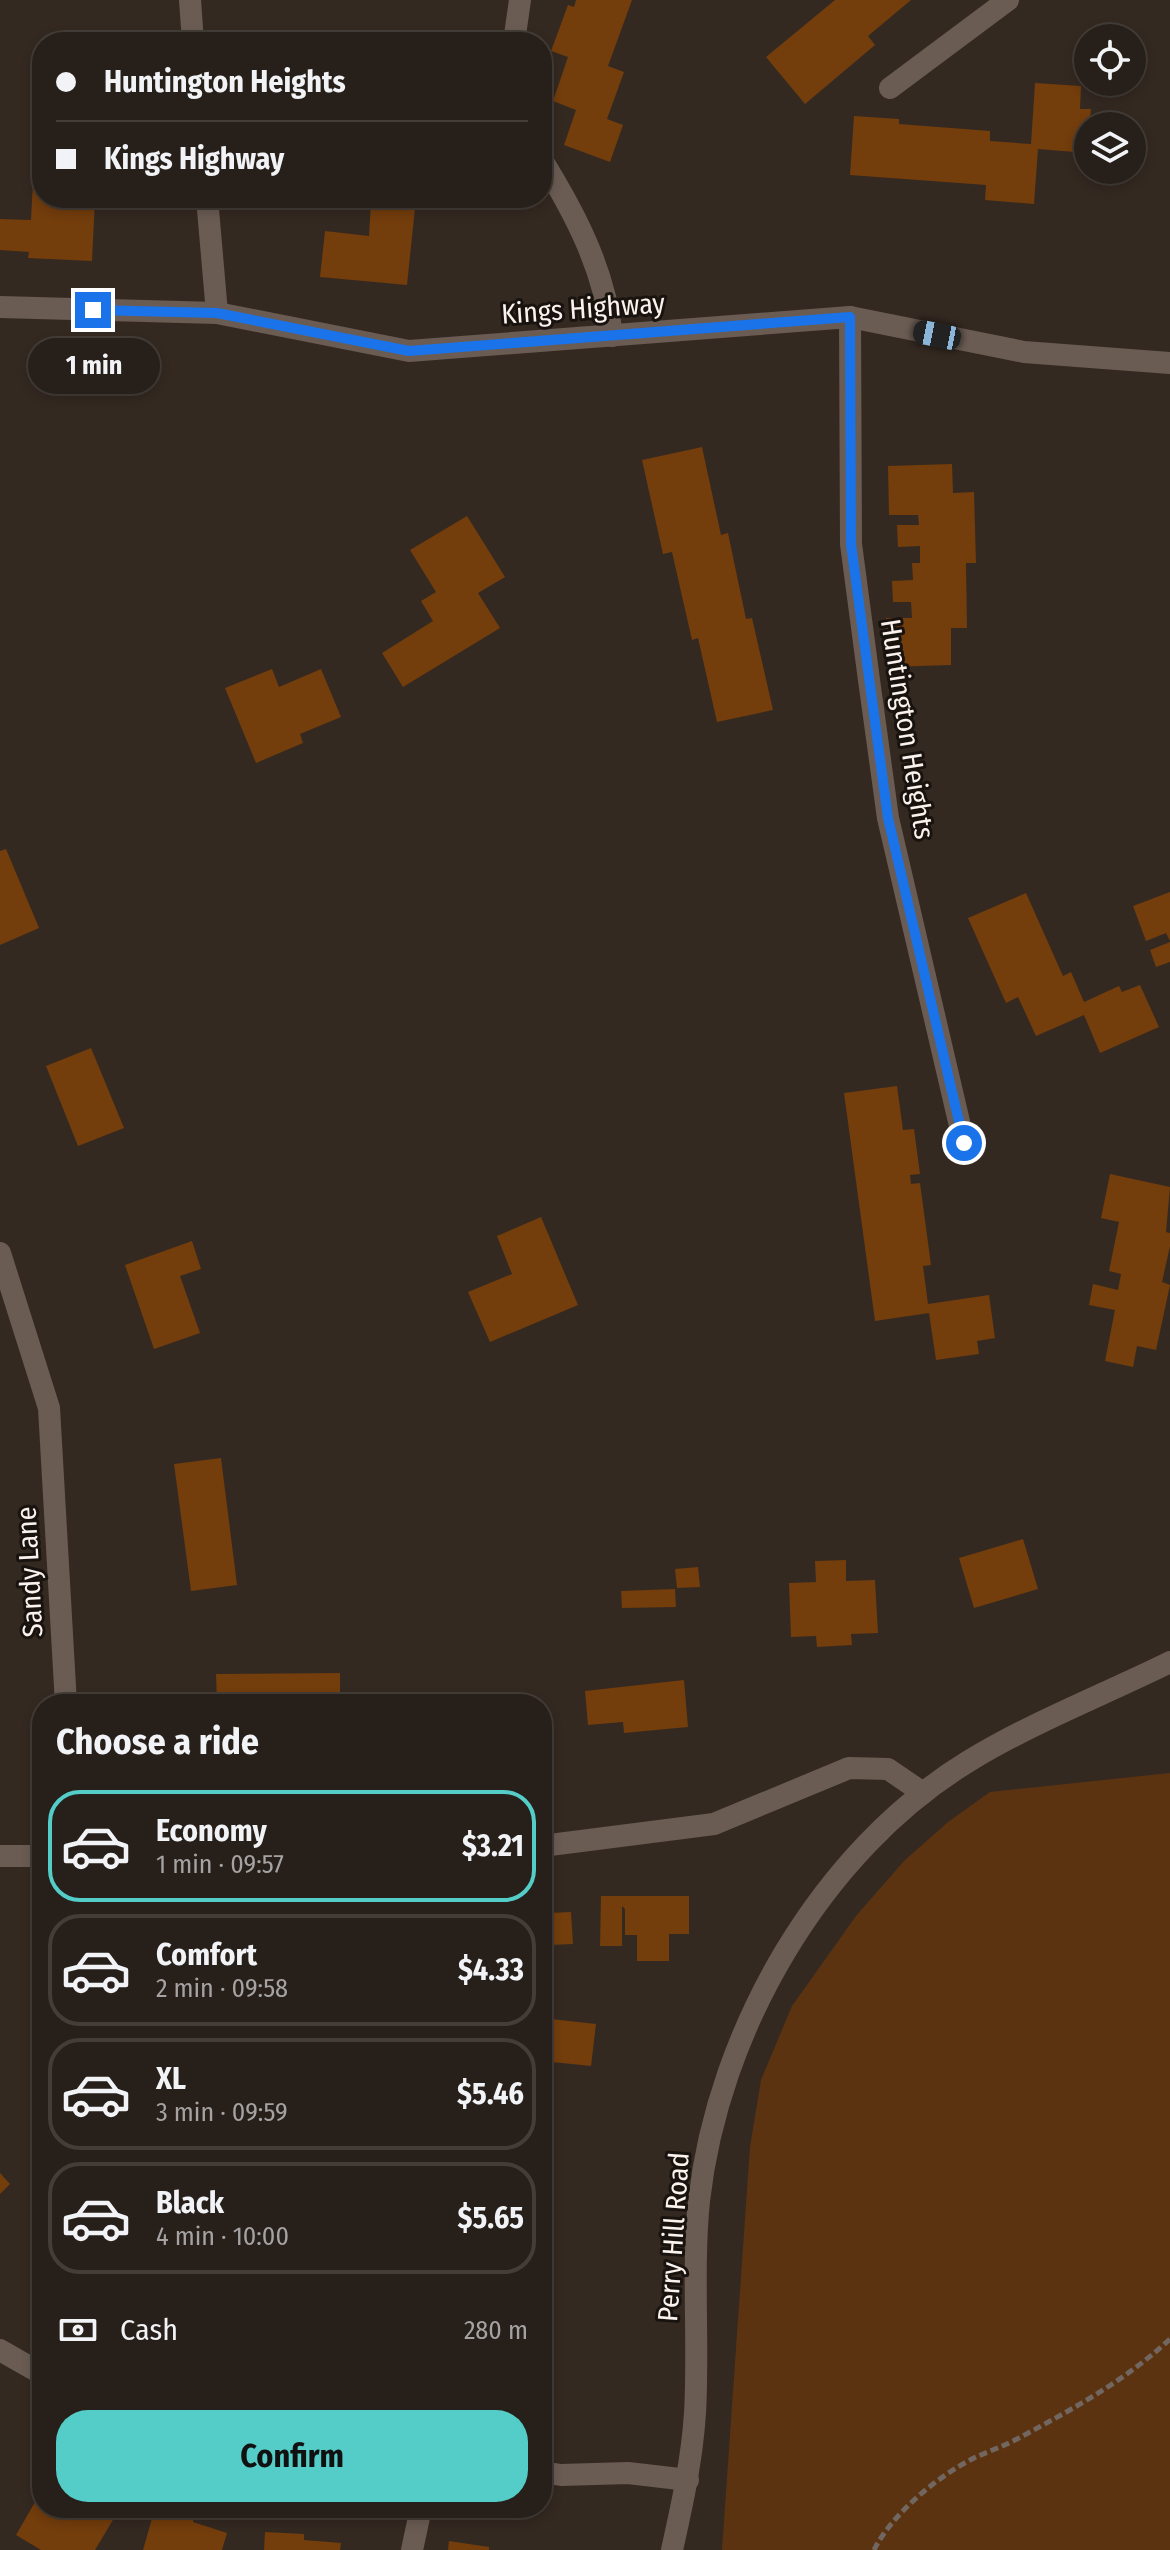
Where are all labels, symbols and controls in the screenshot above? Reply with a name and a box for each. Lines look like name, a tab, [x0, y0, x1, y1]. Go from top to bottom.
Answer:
map controls	[1074, 24, 1146, 184]
button: locate	[1074, 24, 1146, 96]
text: Huntington Heights	[104, 64, 346, 100]
button: layers	[1074, 112, 1146, 184]
text: Kings Highway	[104, 141, 284, 177]
street label: Kings Highway	[500, 286, 666, 331]
route end	[75, 292, 111, 328]
car	[911, 319, 963, 351]
callout: 1 min	[27, 338, 159, 394]
text: 1 min	[66, 350, 122, 381]
street label: Huntington Heights	[874, 617, 941, 841]
route start	[946, 1125, 982, 1161]
street label: Sandy Lane	[10, 1506, 49, 1638]
text: Choose a ride	[56, 1720, 259, 1764]
icon: car	[60, 1810, 132, 1882]
text: Economy	[156, 1813, 267, 1849]
text: $3.21	[462, 1828, 524, 1864]
text: 1 min · 09:57	[156, 1849, 284, 1880]
icon: car	[60, 1934, 132, 2006]
text: Comfort	[156, 1937, 257, 1973]
text: $4.33	[458, 1952, 524, 1988]
text: 2 min · 09:58	[156, 1973, 288, 2004]
icon: car	[60, 2058, 132, 2130]
text: XL	[156, 2061, 186, 2097]
text: $5.46	[457, 2076, 524, 2112]
text: 3 min · 09:59	[156, 2097, 288, 2128]
street label: Perry Hill Road	[651, 2151, 696, 2323]
icon: car	[60, 2182, 132, 2254]
text: Black	[156, 2185, 224, 2221]
text: $5.65	[457, 2200, 524, 2236]
text: 4 min · 10:00	[156, 2221, 289, 2252]
icon: cash	[56, 2308, 100, 2352]
text: Cash	[120, 2312, 178, 2348]
text: 280 m	[464, 2315, 528, 2346]
button: Confirm	[56, 2410, 528, 2502]

